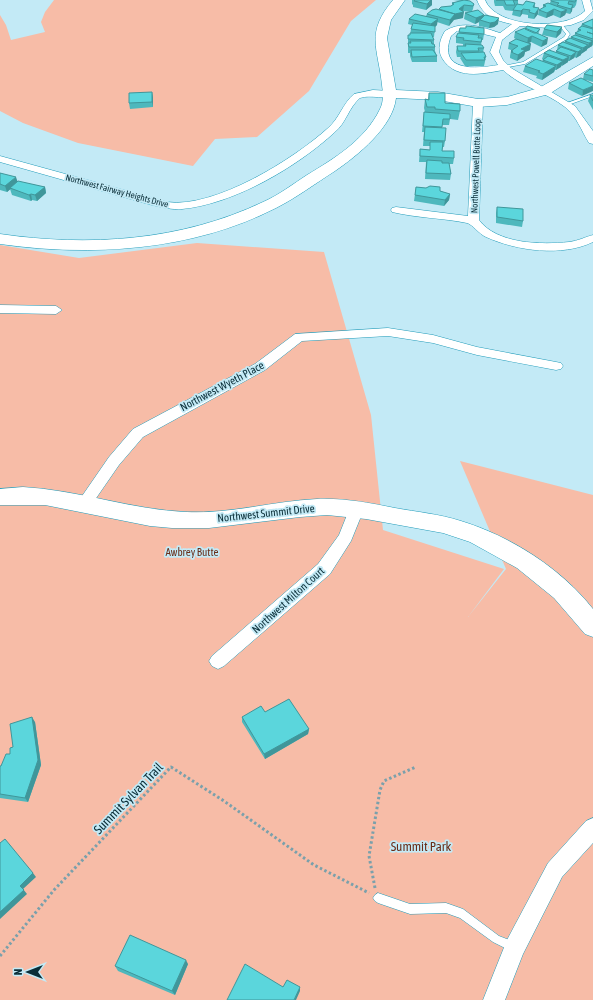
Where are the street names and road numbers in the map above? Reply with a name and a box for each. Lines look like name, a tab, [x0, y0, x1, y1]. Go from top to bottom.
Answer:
street label: Northwest Powell Butte Loop	[469, 119, 483, 213]
street label: Northwest Fairway Heights Drive	[64, 172, 170, 210]
street label: Northwest Wyeth Place	[178, 359, 266, 413]
street label: Northwest Summit Drive	[217, 502, 315, 524]
street label: Northwest Milton Court	[249, 564, 327, 636]
street label: Summit Sylvan Trail	[91, 759, 167, 837]

